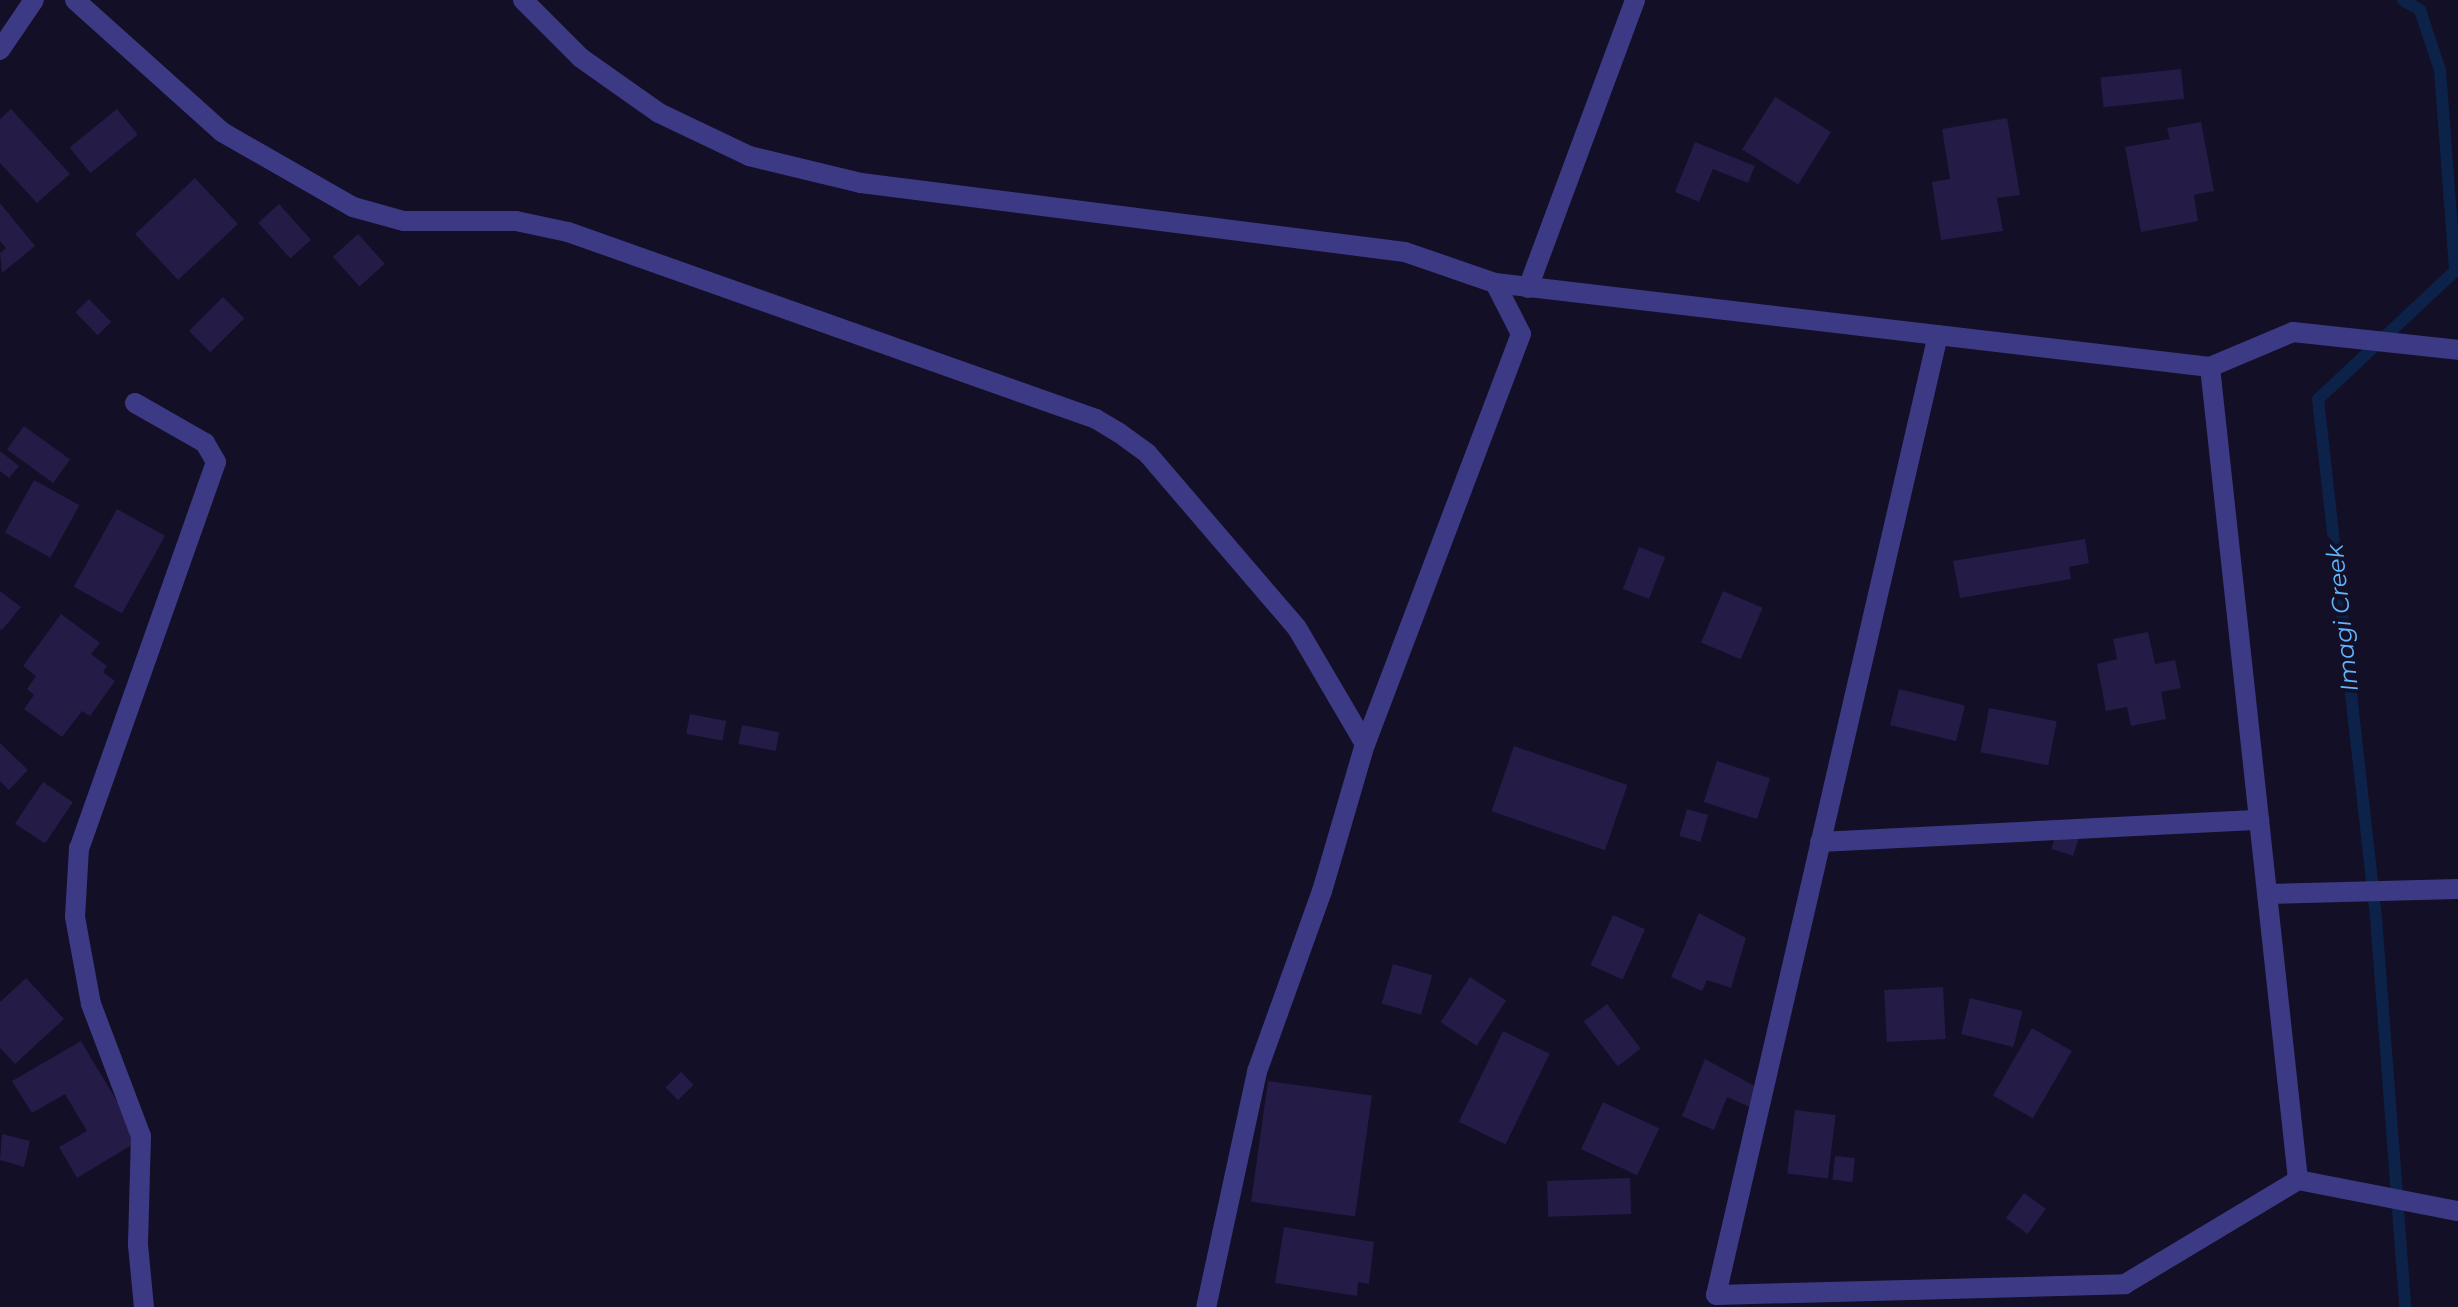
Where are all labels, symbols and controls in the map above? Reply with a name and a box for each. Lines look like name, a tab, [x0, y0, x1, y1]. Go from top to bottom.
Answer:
water label: Imagi Creek	[2320, 543, 2364, 693]

